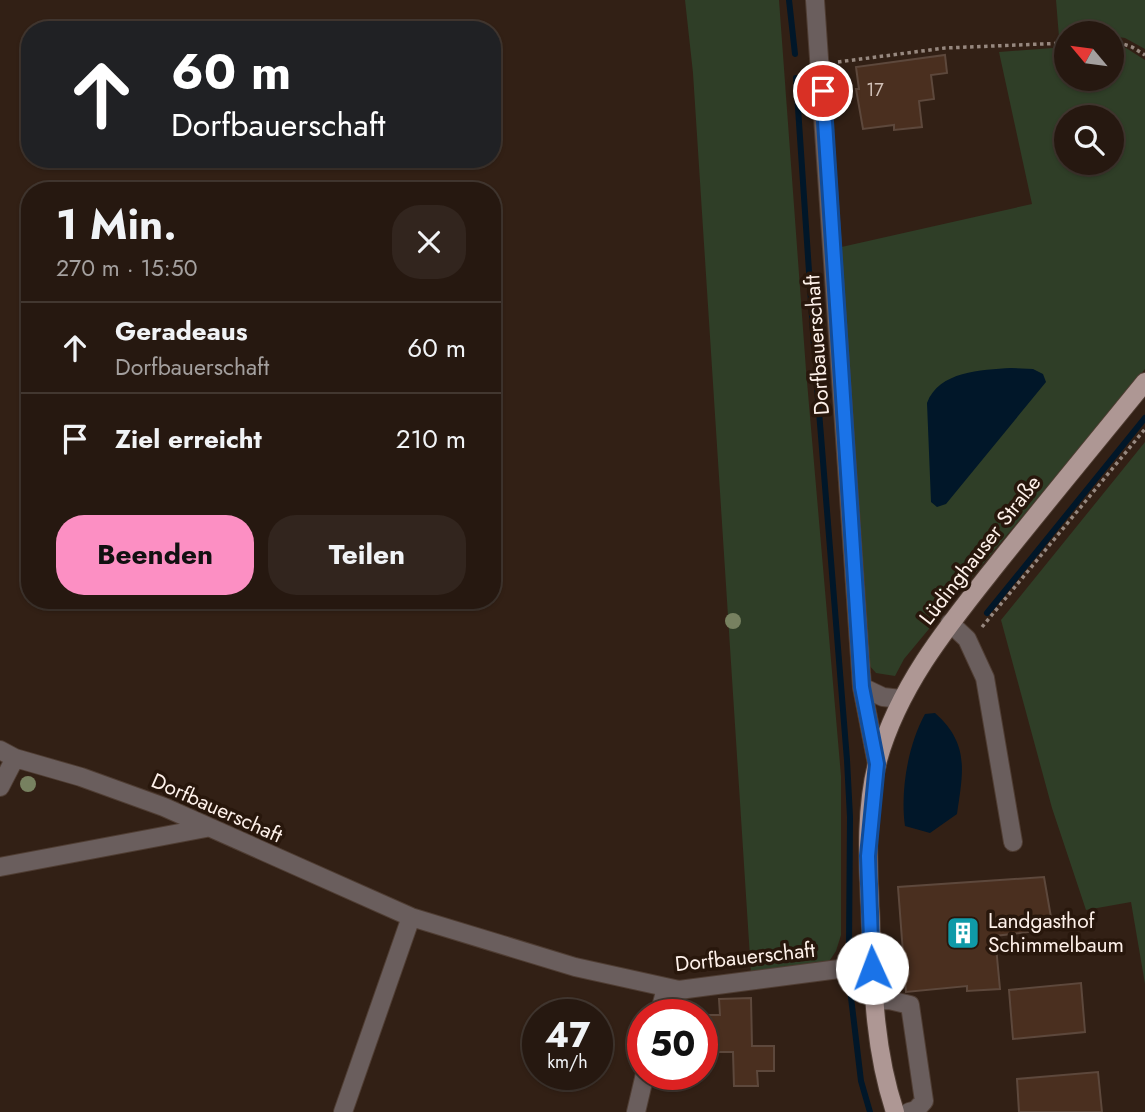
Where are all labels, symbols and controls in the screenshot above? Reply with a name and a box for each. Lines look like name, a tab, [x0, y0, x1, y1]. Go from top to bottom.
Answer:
north arrow	[1054, 21, 1124, 91]
map controls	[1054, 21, 1124, 175]
text: 60 m	[171, 37, 291, 107]
icon: ahead	[56, 49, 147, 140]
pin	[793, 61, 853, 121]
icon: arrive	[804, 72, 842, 110]
house number: 17	[866, 77, 884, 103]
text: Dorfbauerschaft	[171, 102, 385, 148]
button: search	[1054, 105, 1124, 175]
text: 1 Min.	[56, 194, 177, 255]
button: close	[392, 205, 466, 279]
text: 270 m · 15:50	[56, 251, 198, 285]
street label: Dorfbauerschaft	[797, 274, 837, 416]
text: Geradeaus	[115, 312, 248, 350]
icon: ahead	[56, 329, 94, 367]
text: 60 m	[407, 329, 466, 367]
text: Dorfbauerschaft	[115, 350, 269, 384]
icon: arrive	[56, 420, 94, 458]
text: Ziel erreicht	[115, 420, 262, 458]
text: 210 m	[396, 420, 466, 458]
street label: Lüdinghauser Straße	[912, 469, 1048, 631]
button: Beenden	[56, 515, 254, 595]
button: Teilen	[268, 515, 466, 595]
street label: Dorfbauerschaft	[147, 766, 287, 850]
place label: Landgasthof Schimmelbaum	[988, 906, 1124, 960]
building icon: Landgasthof Schimmelbaum	[944, 914, 982, 952]
position arrow	[835, 931, 909, 1005]
street label: Dorfbauerschaft	[673, 935, 817, 979]
speed limit sign: 50	[627, 999, 718, 1090]
text: 47	[545, 1010, 590, 1060]
text: km/h	[547, 1049, 588, 1075]

